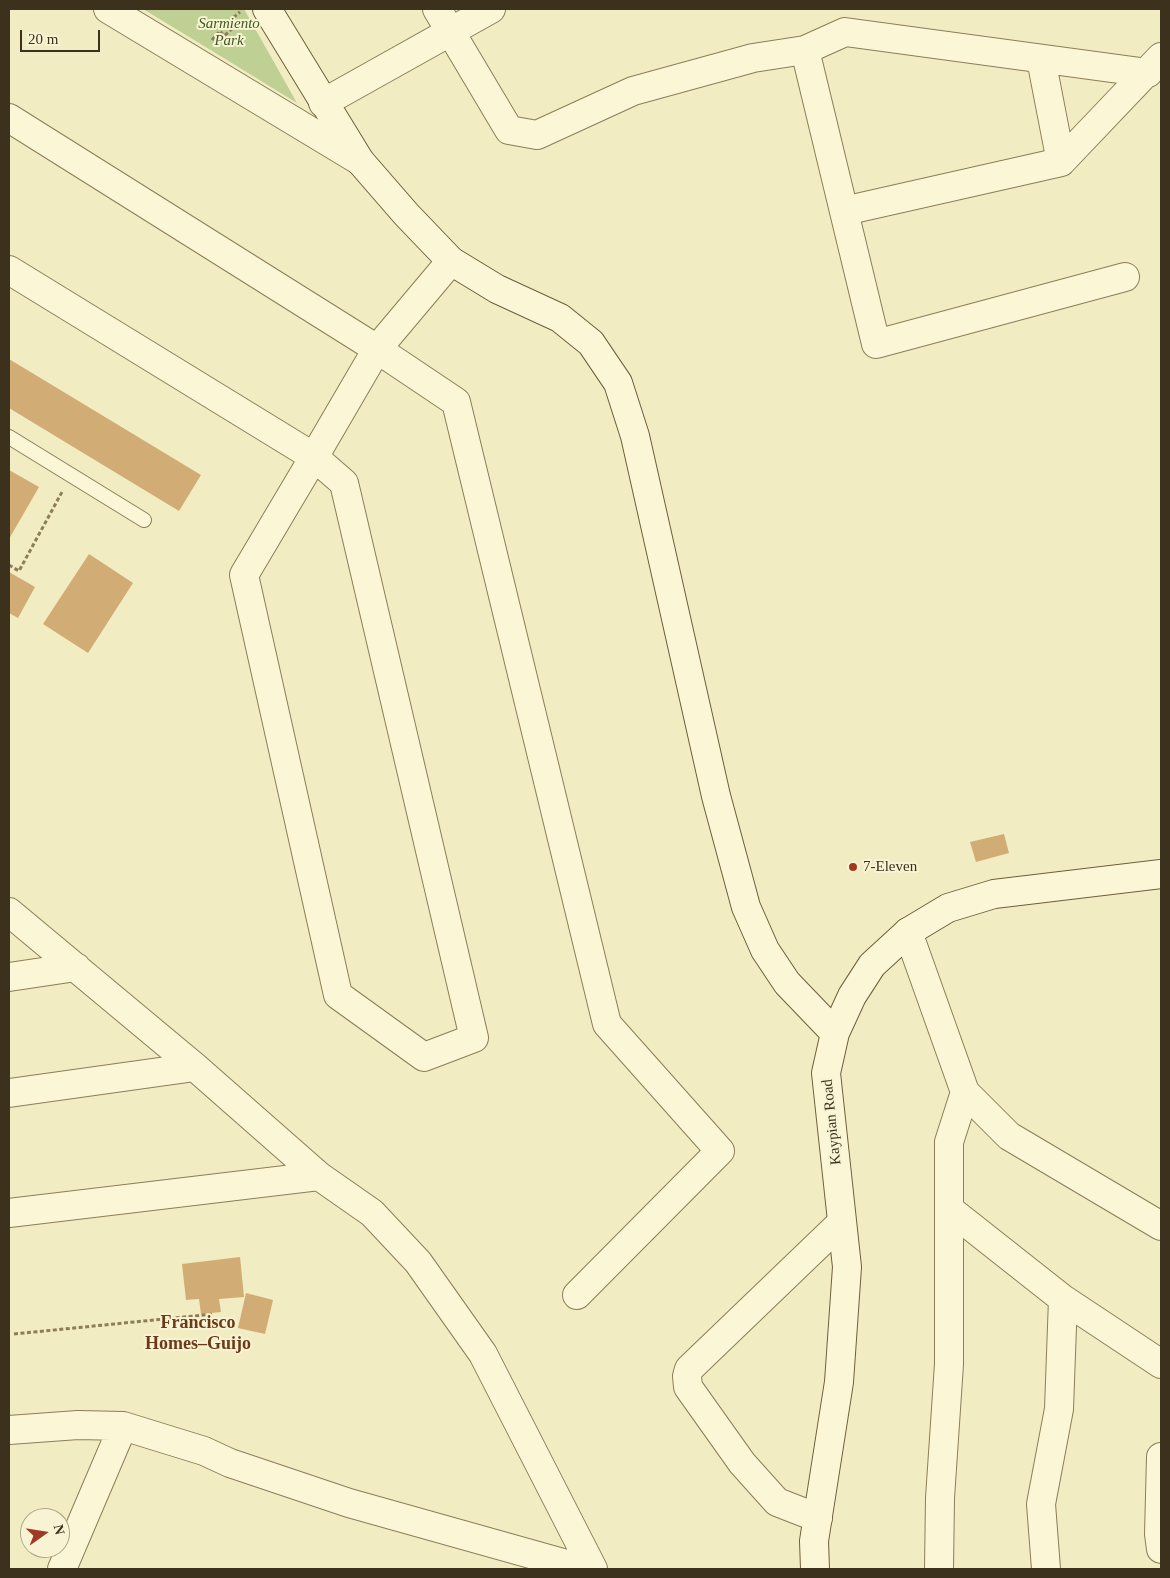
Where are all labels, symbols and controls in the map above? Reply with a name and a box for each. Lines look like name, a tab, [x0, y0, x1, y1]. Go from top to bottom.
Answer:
park label: Sarmiento Park	[198, 15, 260, 50]
scale bar	[22, 20, 102, 52]
text: 20 m	[28, 31, 58, 47]
place label: 7-Eleven	[863, 858, 917, 876]
marker: 7-Eleven	[847, 861, 859, 873]
street label: Kaypian Road	[819, 1078, 845, 1166]
district label: Francisco Homes–Guijo	[145, 1312, 251, 1355]
north arrow	[20, 1508, 70, 1558]
text: N	[51, 1523, 68, 1536]

